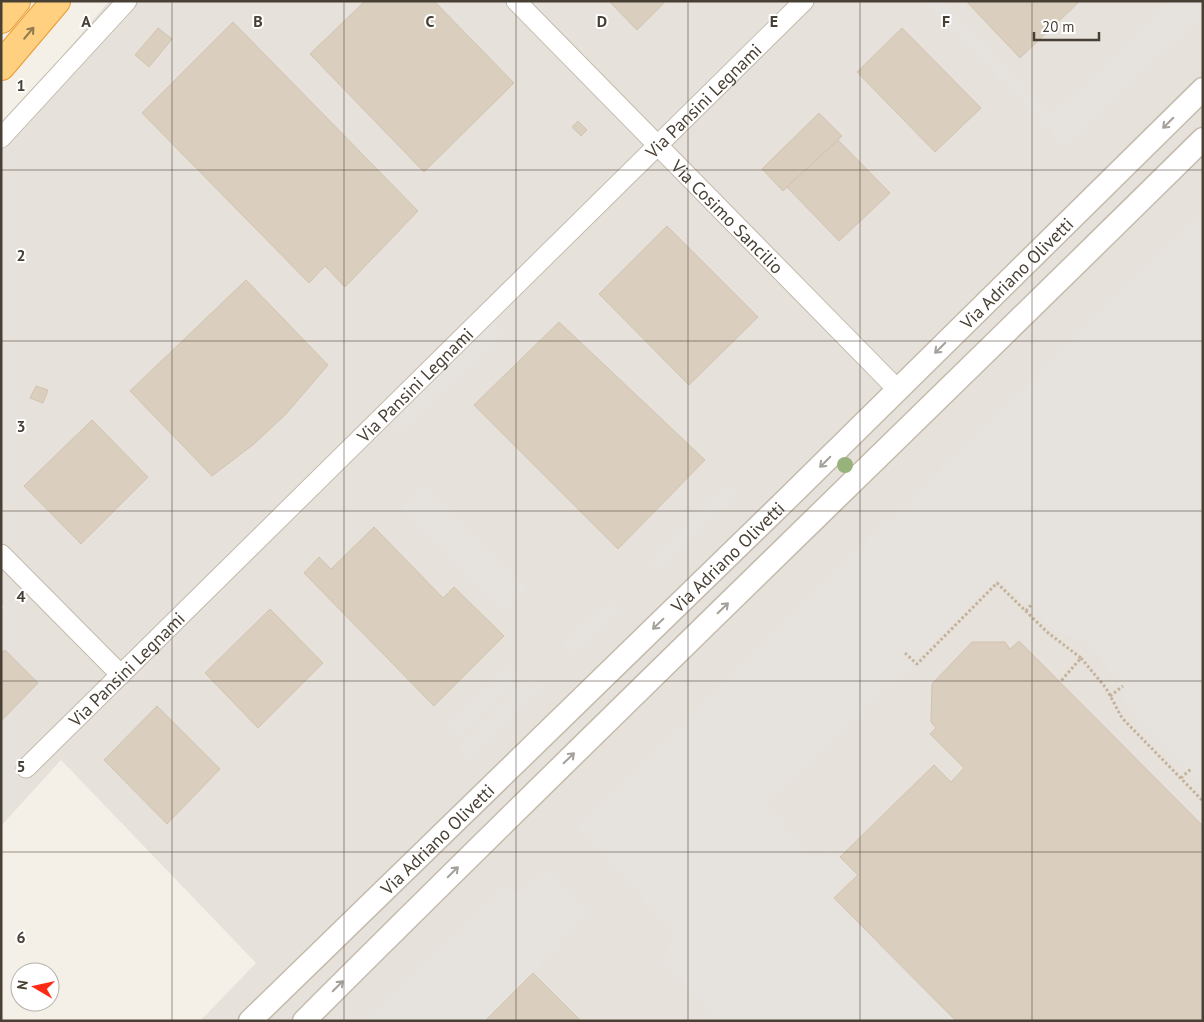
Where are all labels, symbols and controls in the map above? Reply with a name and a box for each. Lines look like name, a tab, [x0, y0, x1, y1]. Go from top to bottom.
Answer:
scale bar	[1034, 10, 1099, 42]
text: A	[81, 11, 91, 31]
text: B	[253, 11, 263, 31]
text: C	[426, 11, 435, 31]
text: D	[597, 11, 607, 31]
text: E	[770, 11, 778, 31]
text: F	[942, 11, 950, 31]
text: 20 m	[1042, 17, 1075, 36]
one-way arrow	[23, 27, 34, 40]
street label: Via Pansini Legnami	[640, 38, 766, 163]
text: 1	[16, 75, 26, 95]
one-way arrow	[1162, 117, 1174, 129]
street label: Via Cosimo Sancilio	[666, 154, 789, 278]
street label: Via Adriano Olivetti	[954, 212, 1078, 334]
text: 2	[16, 245, 26, 265]
street label: Via Pansini Legnami	[351, 322, 478, 448]
one-way arrow	[934, 342, 947, 354]
text: 3	[16, 416, 26, 436]
one-way arrow	[818, 456, 831, 468]
street label: Via Adriano Olivetti	[665, 496, 789, 618]
text: 4	[16, 586, 26, 606]
one-way arrow	[717, 602, 730, 614]
street label: Via Pansini Legnami	[63, 607, 189, 732]
one-way arrow	[652, 618, 664, 630]
one-way arrow	[563, 752, 576, 764]
text: 5	[16, 756, 26, 776]
street label: Via Adriano Olivetti	[375, 779, 499, 900]
one-way arrow	[447, 865, 459, 878]
text: 6	[16, 927, 26, 947]
north arrow	[10, 962, 60, 1012]
text: N	[13, 979, 32, 991]
one-way arrow	[332, 980, 344, 993]

